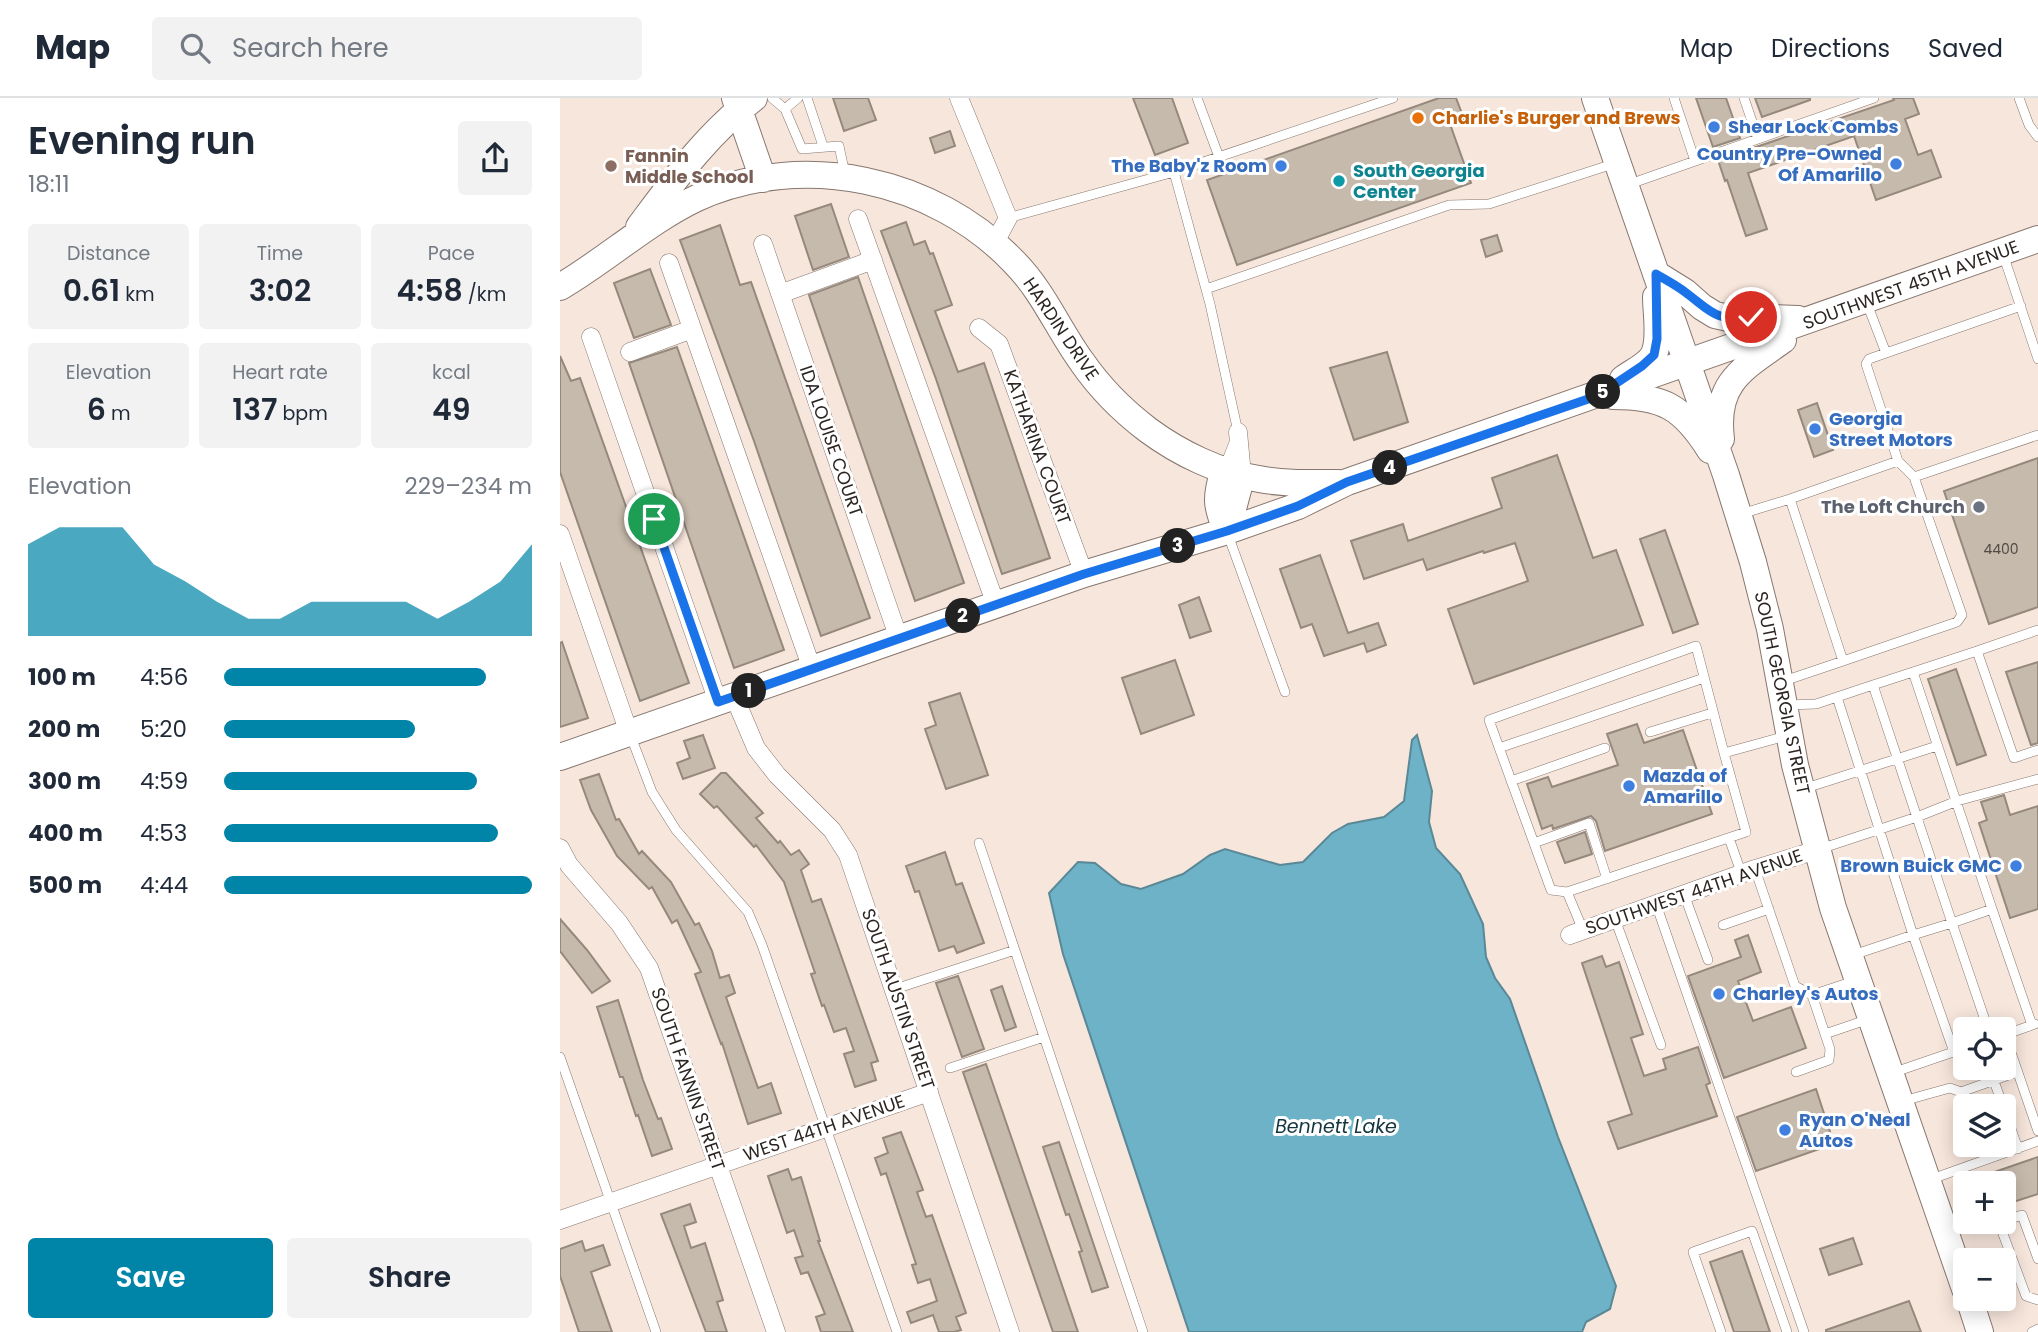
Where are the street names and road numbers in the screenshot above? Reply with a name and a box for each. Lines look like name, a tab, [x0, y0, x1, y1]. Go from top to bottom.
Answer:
street label: SOUTHWEST 45TH AVENUE	[1799, 234, 2022, 335]
street label: HARDIN DRIVE	[1018, 272, 1105, 385]
street label: IDA LOUISE COURT	[794, 362, 869, 520]
street label: KATHARINA COURT	[998, 366, 1077, 528]
street label: SOUTH GEORGIA STREET	[1749, 589, 1816, 797]
street label: SOUTHWEST 44TH AVENUE	[1582, 843, 1806, 940]
street label: SOUTH AUSTIN STREET	[856, 905, 941, 1093]
street label: SOUTH FANNIN STREET	[645, 984, 732, 1174]
street label: WEST 44TH AVENUE	[740, 1088, 908, 1167]

